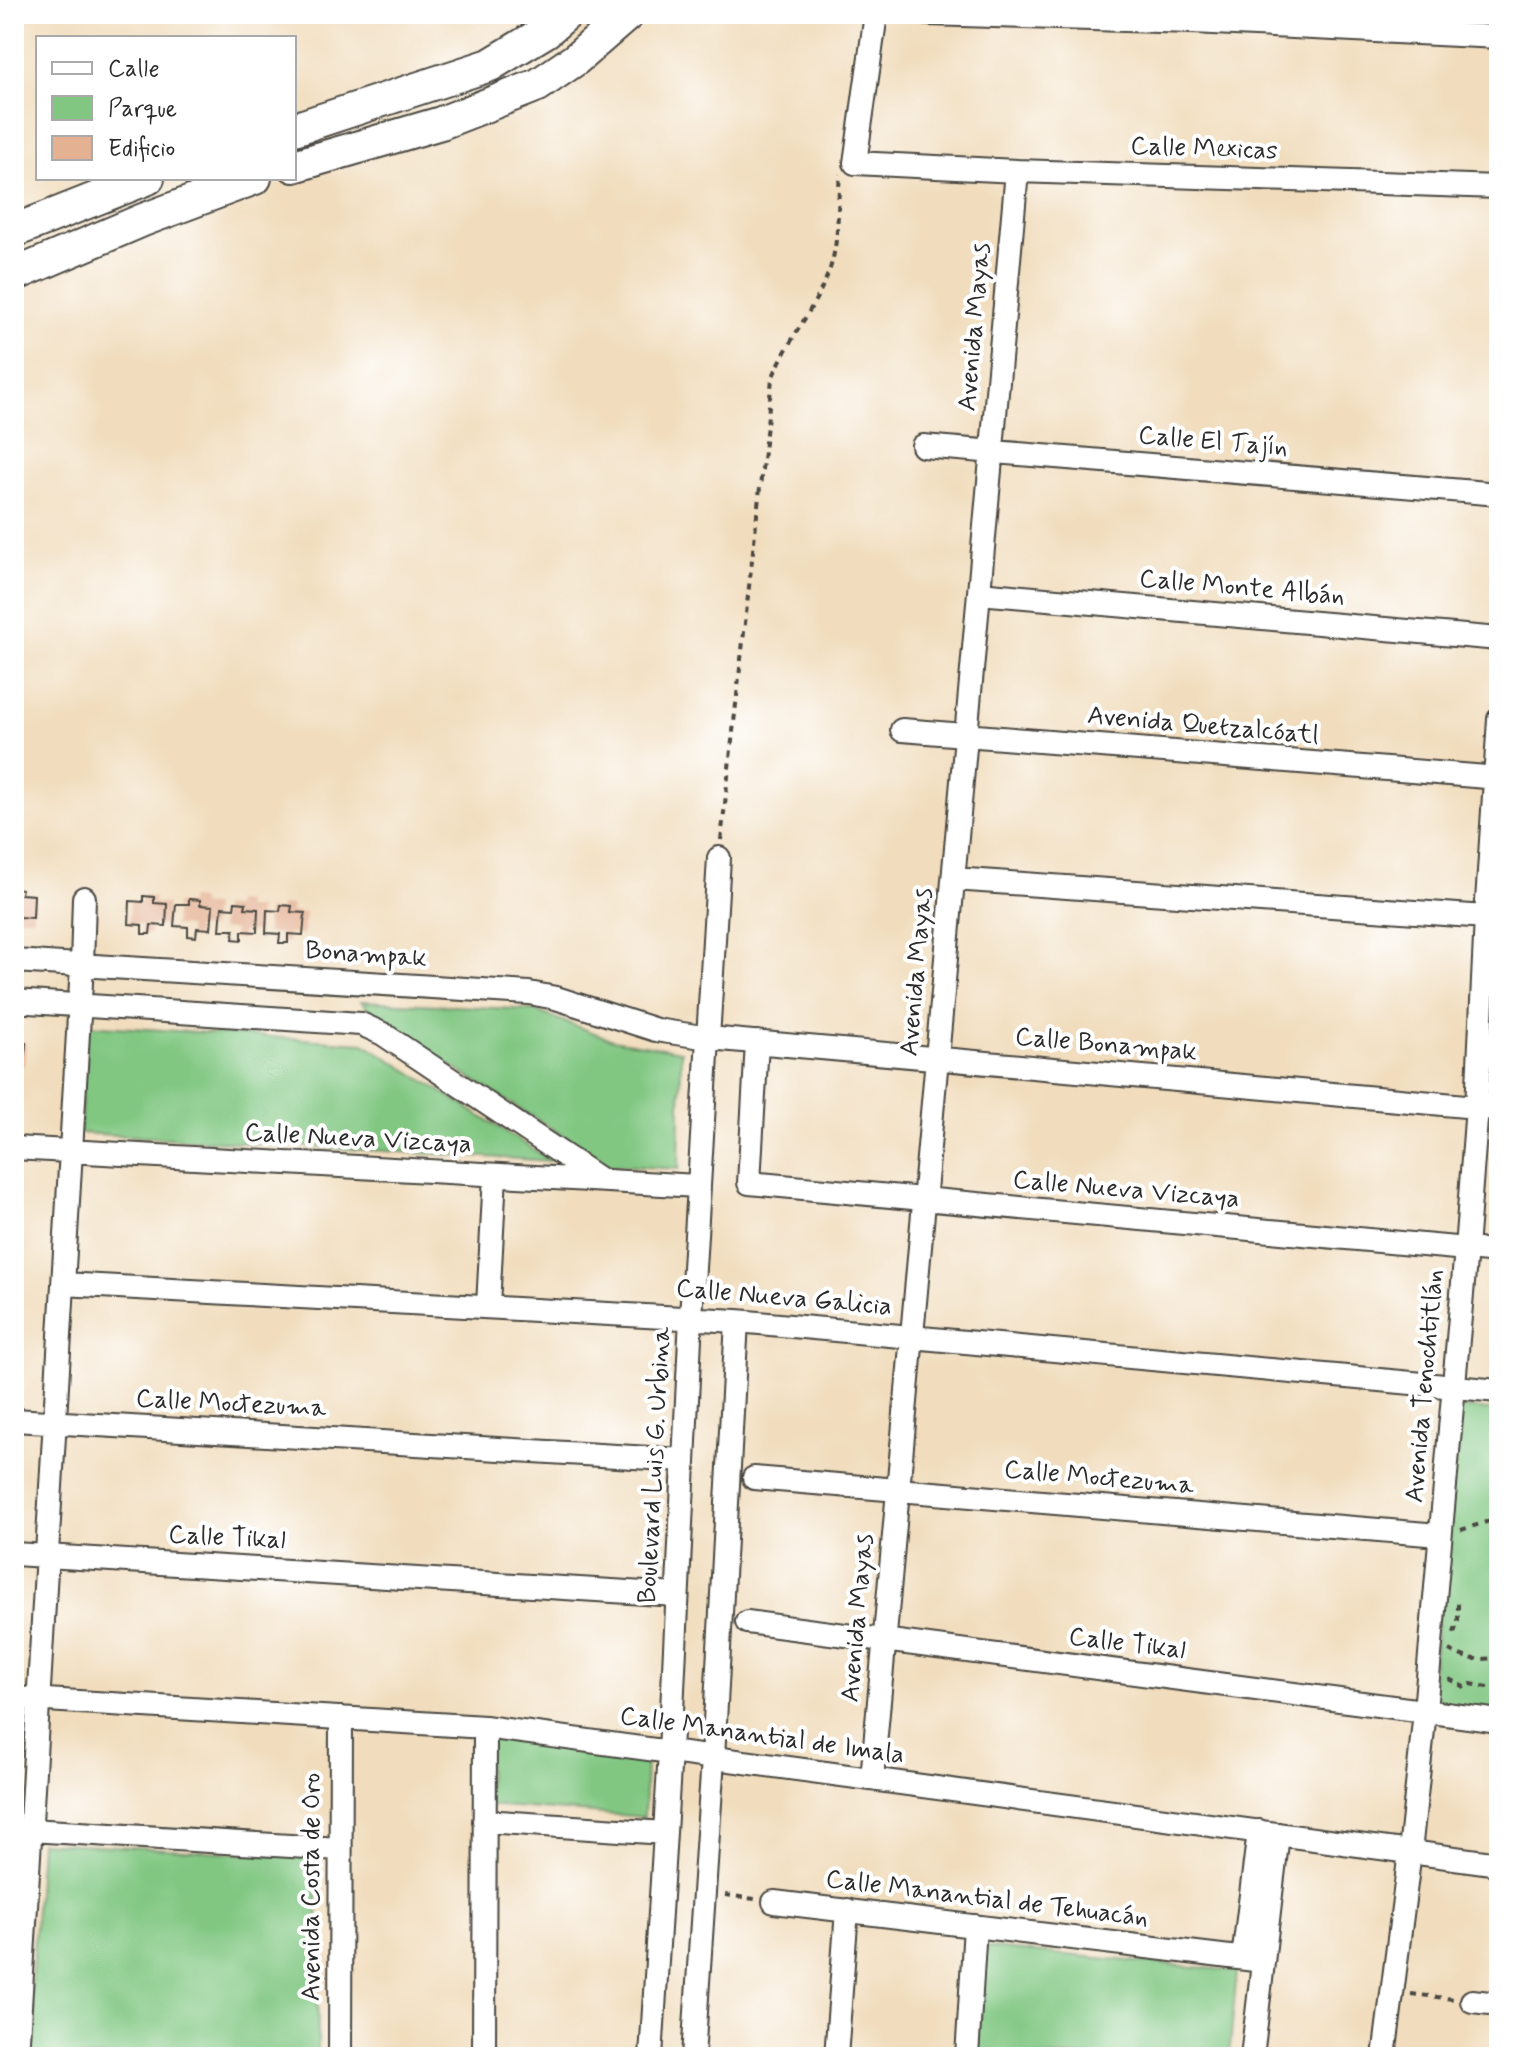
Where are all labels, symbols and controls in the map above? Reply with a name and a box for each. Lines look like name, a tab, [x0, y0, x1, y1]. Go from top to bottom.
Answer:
legend	[36, 36, 296, 180]
text: Calle	[108, 54, 160, 85]
text: Parque	[108, 94, 177, 125]
street label: Calle Mexicas	[1130, 129, 1278, 169]
text: Edificio	[108, 134, 175, 165]
street label: Avenida Mayas	[951, 241, 999, 413]
street label: Calle El Tajín	[1137, 419, 1289, 465]
street label: Calle Monte Albán	[1138, 562, 1346, 614]
street label: Avenida Quetzalcóatl	[1086, 699, 1320, 753]
street label: Avenida Mayas	[893, 886, 941, 1058]
street label: Bonampak	[304, 934, 428, 976]
street label: Calle Bonampak	[1014, 1020, 1199, 1070]
street label: Calle Nueva Vizcaya	[244, 1116, 472, 1162]
street label: Calle Nueva Vizcaya	[1011, 1163, 1241, 1217]
street label: Avenida Tenochtitlán	[1398, 1268, 1452, 1504]
street label: Calle Nueva Galicia	[675, 1272, 893, 1324]
street label: Boulevard Luis G. Urbina	[631, 1325, 679, 1604]
street label: Calle Moctezuma	[135, 1382, 327, 1426]
street label: Calle Moctezuma	[1003, 1453, 1196, 1503]
street label: Calle Tikal	[168, 1518, 286, 1558]
street label: Avenida Mayas	[834, 1532, 882, 1704]
street label: Calle Tikal	[1067, 1620, 1187, 1668]
street label: Calle Manantial de Imala	[618, 1699, 906, 1773]
street label: Avenida Costa de Oro	[295, 1773, 329, 2001]
street label: Calle Manantial de Tehuacán	[824, 1862, 1150, 1936]

